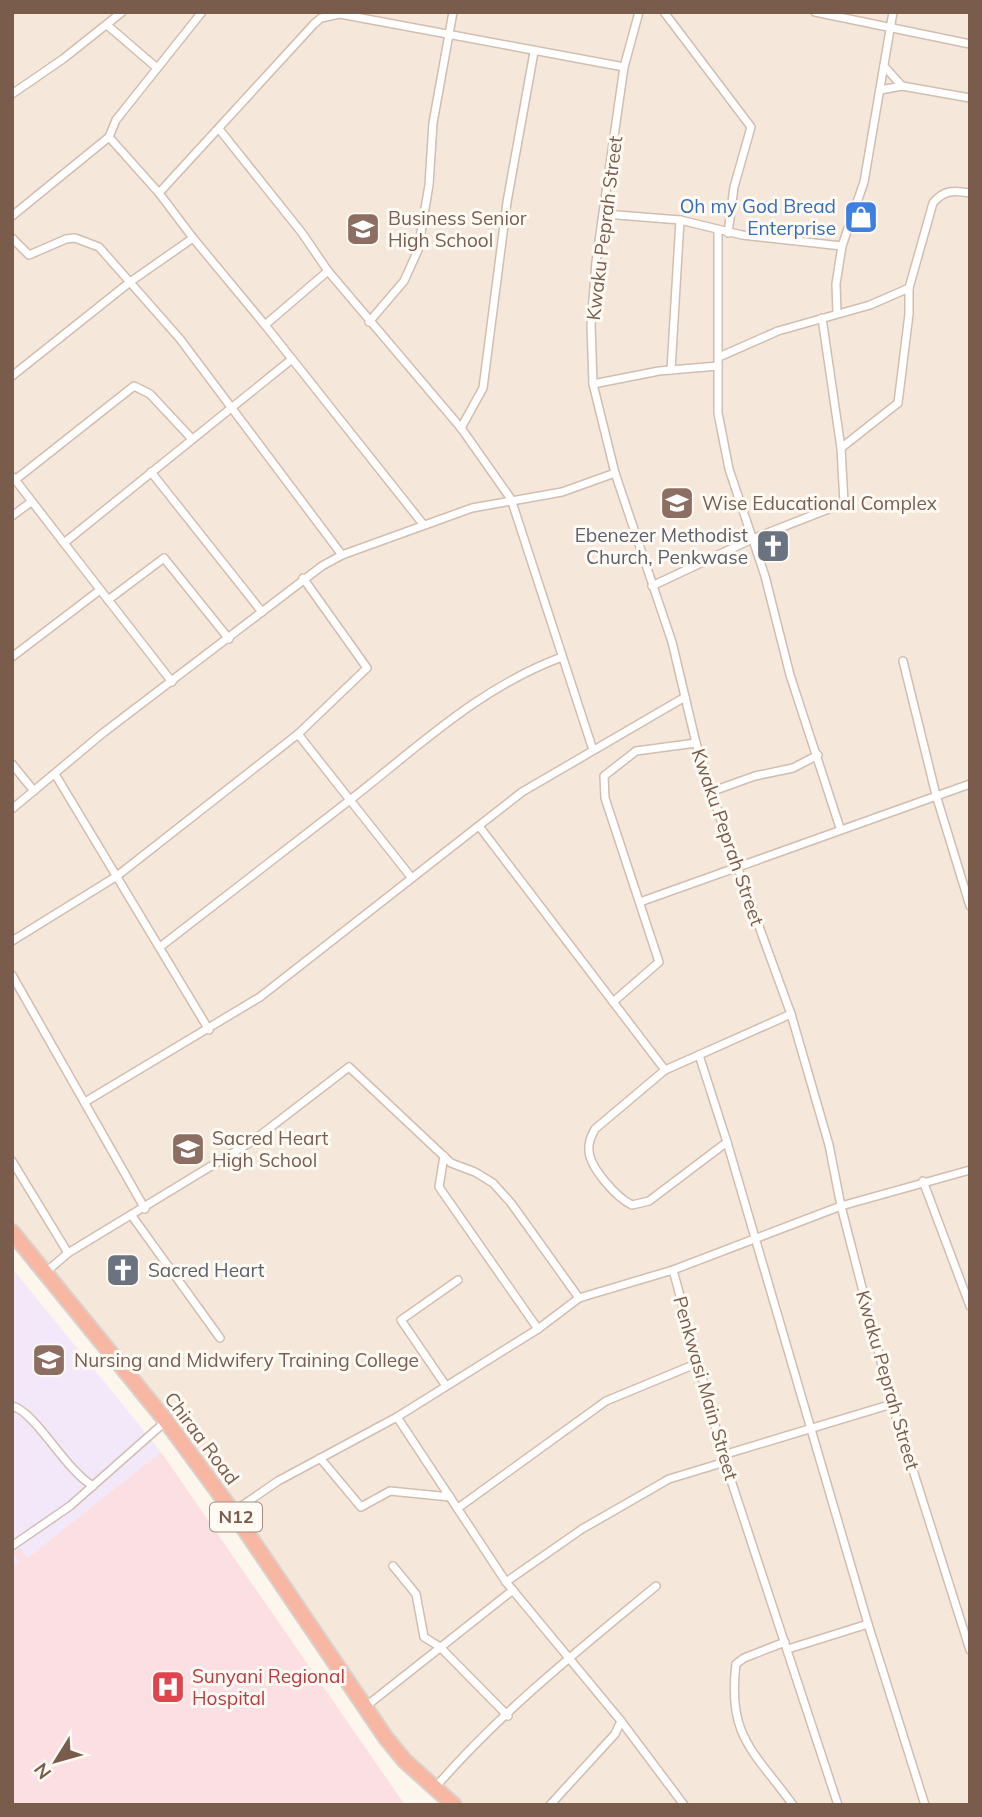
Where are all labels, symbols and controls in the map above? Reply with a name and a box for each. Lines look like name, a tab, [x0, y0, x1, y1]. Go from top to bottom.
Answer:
street label: Kwaku Peprah Street	[581, 134, 627, 322]
place label: Oh my God Bread Enterprise	[680, 194, 836, 240]
shop icon: Oh my God Bread Enterprise	[842, 198, 880, 236]
place label: Business Senior High School	[388, 206, 527, 252]
school or university icon: Business Senior High School	[344, 210, 382, 248]
school or university icon: Wise Educational Complex	[658, 484, 696, 522]
place label: Wise Educational Complex	[702, 491, 937, 515]
place label: Ebenezer Methodist Church, Penkwase	[575, 523, 748, 569]
church icon: Ebenezer Methodist Church, Penkwase	[754, 527, 792, 565]
street label: Kwaku Peprah Street	[686, 745, 770, 929]
place label: Sacred Heart High School	[212, 1126, 329, 1172]
school or university icon: Sacred Heart High School	[169, 1130, 207, 1168]
church icon: Sacred Heart	[104, 1251, 142, 1289]
place label: Sacred Heart	[148, 1258, 265, 1282]
street label: Kwaku Peprah Street	[851, 1288, 925, 1473]
street label: Penkwasi Main Street	[668, 1293, 744, 1483]
school or university icon: Nursing and Midwifery Training College	[30, 1341, 68, 1379]
place label: Nursing and Midwifery Training College	[74, 1348, 419, 1372]
street label: Chiraa Road	[159, 1387, 245, 1489]
road number: N12	[210, 1502, 262, 1532]
place label: Sunyani Regional Hospital	[192, 1664, 345, 1710]
hospital icon: Sunyani Regional Hospital	[149, 1668, 187, 1706]
north arrow	[21, 1726, 91, 1796]
text: N	[29, 1758, 56, 1784]

